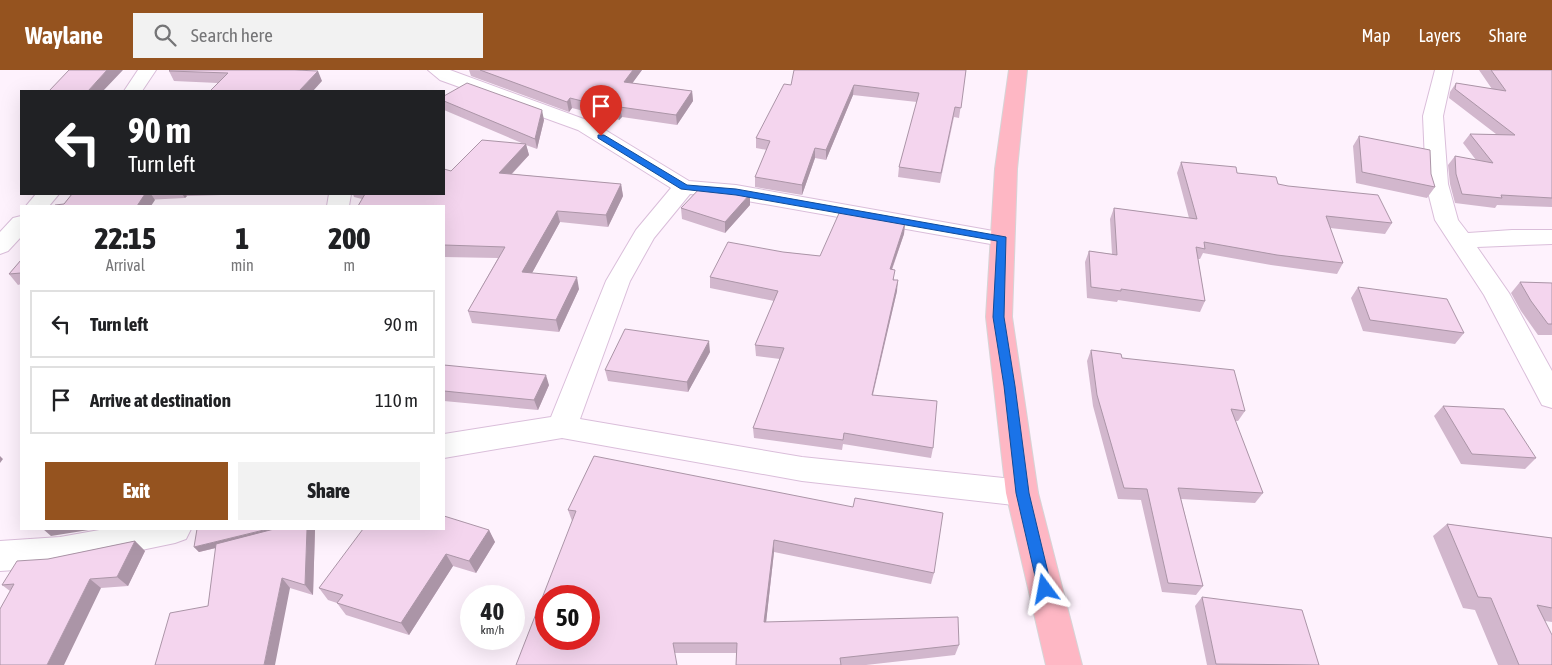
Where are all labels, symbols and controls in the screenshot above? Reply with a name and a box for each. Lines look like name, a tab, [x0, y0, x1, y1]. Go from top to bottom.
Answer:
search box	[133, 13, 483, 58]
icon: search	[151, 21, 179, 49]
text: Waylane	[25, 22, 103, 49]
text: Search here	[191, 24, 273, 46]
text: Map	[1361, 25, 1390, 46]
text: Layers	[1418, 25, 1461, 46]
text: Share	[1489, 25, 1527, 46]
pin	[580, 85, 622, 136]
icon: arrive	[587, 92, 615, 120]
icon: left	[45, 110, 110, 175]
text: 90 m	[128, 110, 191, 150]
text: Turn left	[128, 151, 195, 177]
text: 22:15	[94, 221, 156, 255]
text: 1	[235, 221, 249, 255]
text: 200	[328, 221, 370, 255]
text: Arrival	[106, 256, 145, 274]
text: min	[231, 256, 254, 274]
text: m	[344, 256, 355, 274]
icon: left	[47, 310, 75, 338]
text: Turn left	[90, 313, 148, 335]
text: 90 m	[384, 313, 418, 335]
icon: arrive	[47, 386, 75, 414]
text: Arrive at destination	[90, 389, 231, 411]
text: 110 m	[375, 389, 418, 411]
button: Exit	[45, 462, 228, 520]
button: Share	[238, 462, 420, 520]
position arrow	[1018, 562, 1070, 614]
speed limit sign: 50	[535, 585, 600, 650]
text: 40	[481, 597, 504, 625]
text: km/h	[481, 623, 504, 637]

